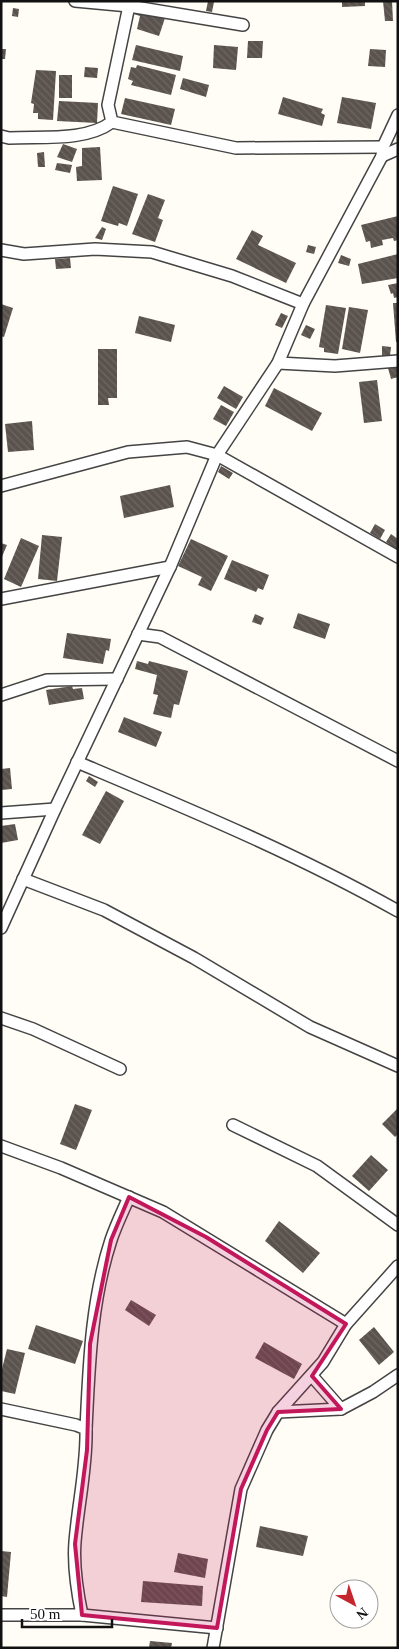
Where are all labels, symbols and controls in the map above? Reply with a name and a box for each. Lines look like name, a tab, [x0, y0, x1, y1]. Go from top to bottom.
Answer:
north arrow	[329, 1579, 379, 1629]
scale bar	[22, 1596, 112, 1628]
text: N	[353, 1605, 371, 1623]
text: 50 m	[30, 1606, 61, 1622]

